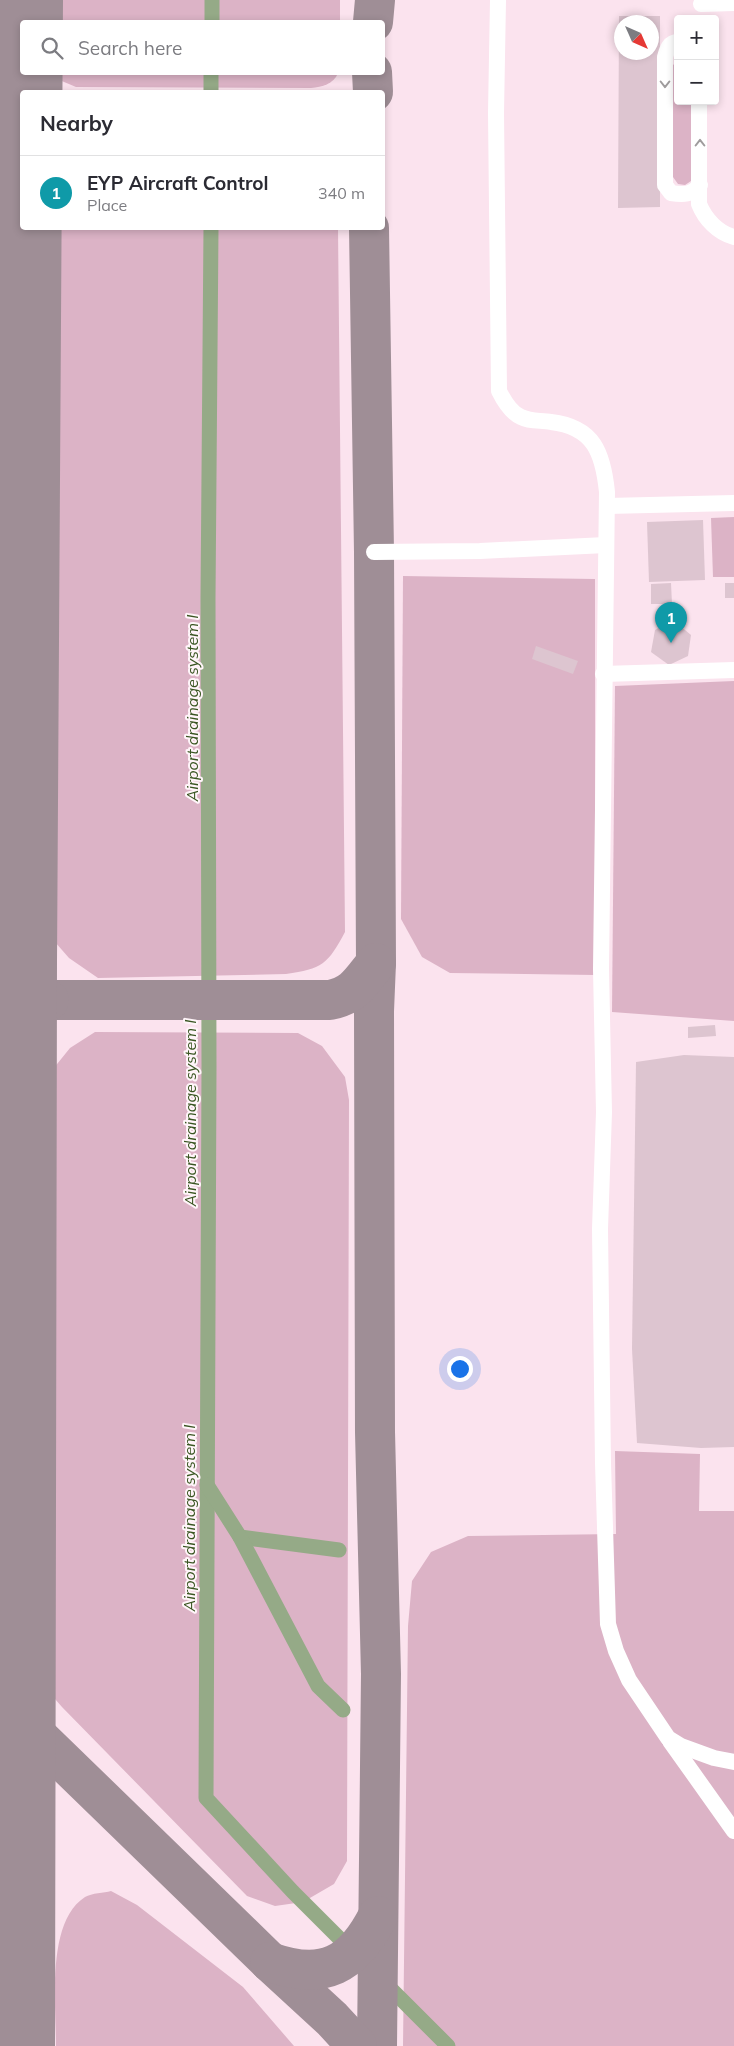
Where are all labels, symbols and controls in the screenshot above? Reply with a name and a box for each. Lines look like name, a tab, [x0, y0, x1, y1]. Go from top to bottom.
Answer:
north arrow	[614, 15, 659, 60]
map controls	[674, 15, 719, 105]
button: +	[674, 15, 719, 60]
search box	[20, 20, 385, 75]
icon: search	[38, 34, 66, 62]
text: Search here	[78, 36, 182, 60]
button: −	[674, 60, 719, 105]
one-way arrow	[660, 80, 670, 88]
text: Nearby	[40, 110, 113, 136]
one-way arrow	[694, 139, 705, 147]
text: EYP Aircraft Control	[87, 171, 269, 195]
text: 1	[51, 183, 61, 203]
text: 340 m	[318, 183, 365, 203]
text: Place	[87, 195, 127, 215]
pin: 1	[655, 602, 687, 643]
water label: Airport drainage system I	[182, 615, 202, 802]
water label: Airport drainage system I	[180, 1020, 200, 1207]
your location	[447, 1356, 473, 1382]
water label: Airport drainage system I	[179, 1425, 199, 1612]

